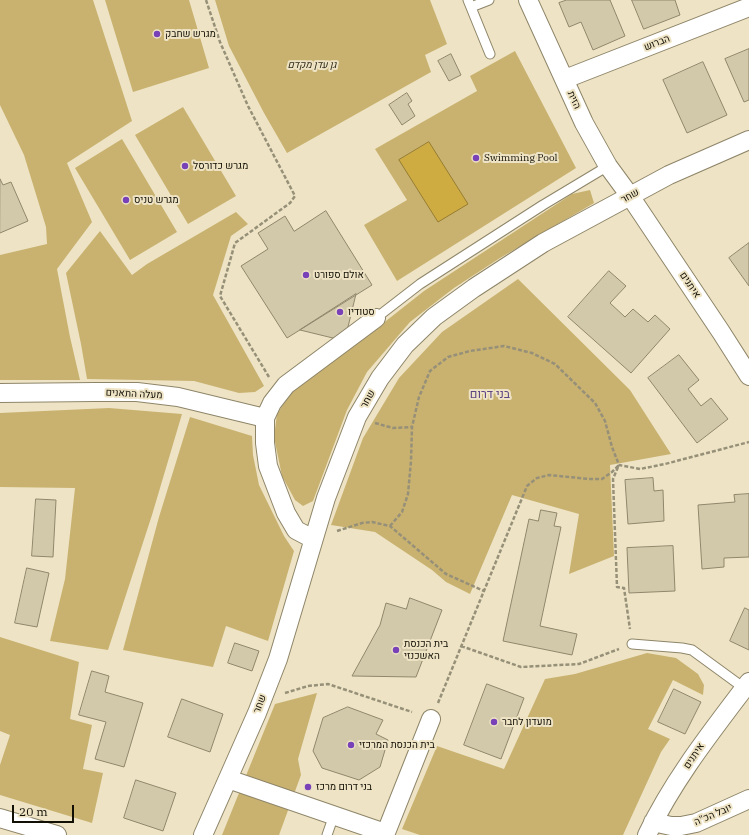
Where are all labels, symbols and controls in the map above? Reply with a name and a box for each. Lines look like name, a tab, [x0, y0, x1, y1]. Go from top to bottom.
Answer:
place label: מגרש שחבק	[165, 28, 216, 40]
marker: מגרש שחבק	[152, 29, 162, 39]
street label: הברוש	[642, 33, 672, 53]
park label: גן עדן מקדם	[288, 59, 336, 71]
street label: הזית	[565, 89, 583, 111]
place label: Swimming Pool	[484, 152, 558, 164]
marker: Swimming Pool	[471, 153, 481, 163]
place label: מגרש כדורסל	[193, 160, 248, 172]
marker: מגרש כדורסל	[180, 161, 190, 171]
street label: שחר	[619, 186, 641, 206]
place label: מגרש טניס	[134, 194, 179, 206]
marker: מגרש טניס	[121, 195, 131, 205]
place label: אולם ספורט	[314, 269, 364, 281]
marker: אולם ספורט	[301, 270, 311, 280]
street label: איתנים	[677, 270, 703, 300]
place label: סטודיו	[348, 306, 375, 318]
marker: סטודיו	[335, 307, 345, 317]
street label: מעלה התאנים	[105, 387, 163, 401]
street label: שחר	[358, 388, 378, 410]
district label: בני דרום	[470, 388, 510, 402]
place label: בית הכנסת האשכנזי	[404, 638, 448, 662]
marker: בית הכנסת האשכנזי	[391, 645, 401, 655]
street label: שחר	[251, 693, 269, 715]
place label: מועדון לחבר	[502, 716, 552, 728]
marker: מועדון לחבר	[489, 717, 499, 727]
place label: בית הכנסת המרכזי	[359, 739, 435, 751]
marker: בית הכנסת המרכזי	[346, 740, 356, 750]
street label: איתנים	[681, 741, 707, 771]
place label: בני דרום מרכז	[316, 781, 372, 793]
marker: בני דרום מרכז	[303, 782, 313, 792]
scale bar	[14, 797, 76, 823]
street label: יובל הכ"ה	[692, 802, 734, 828]
text: 20 m	[19, 804, 48, 819]

